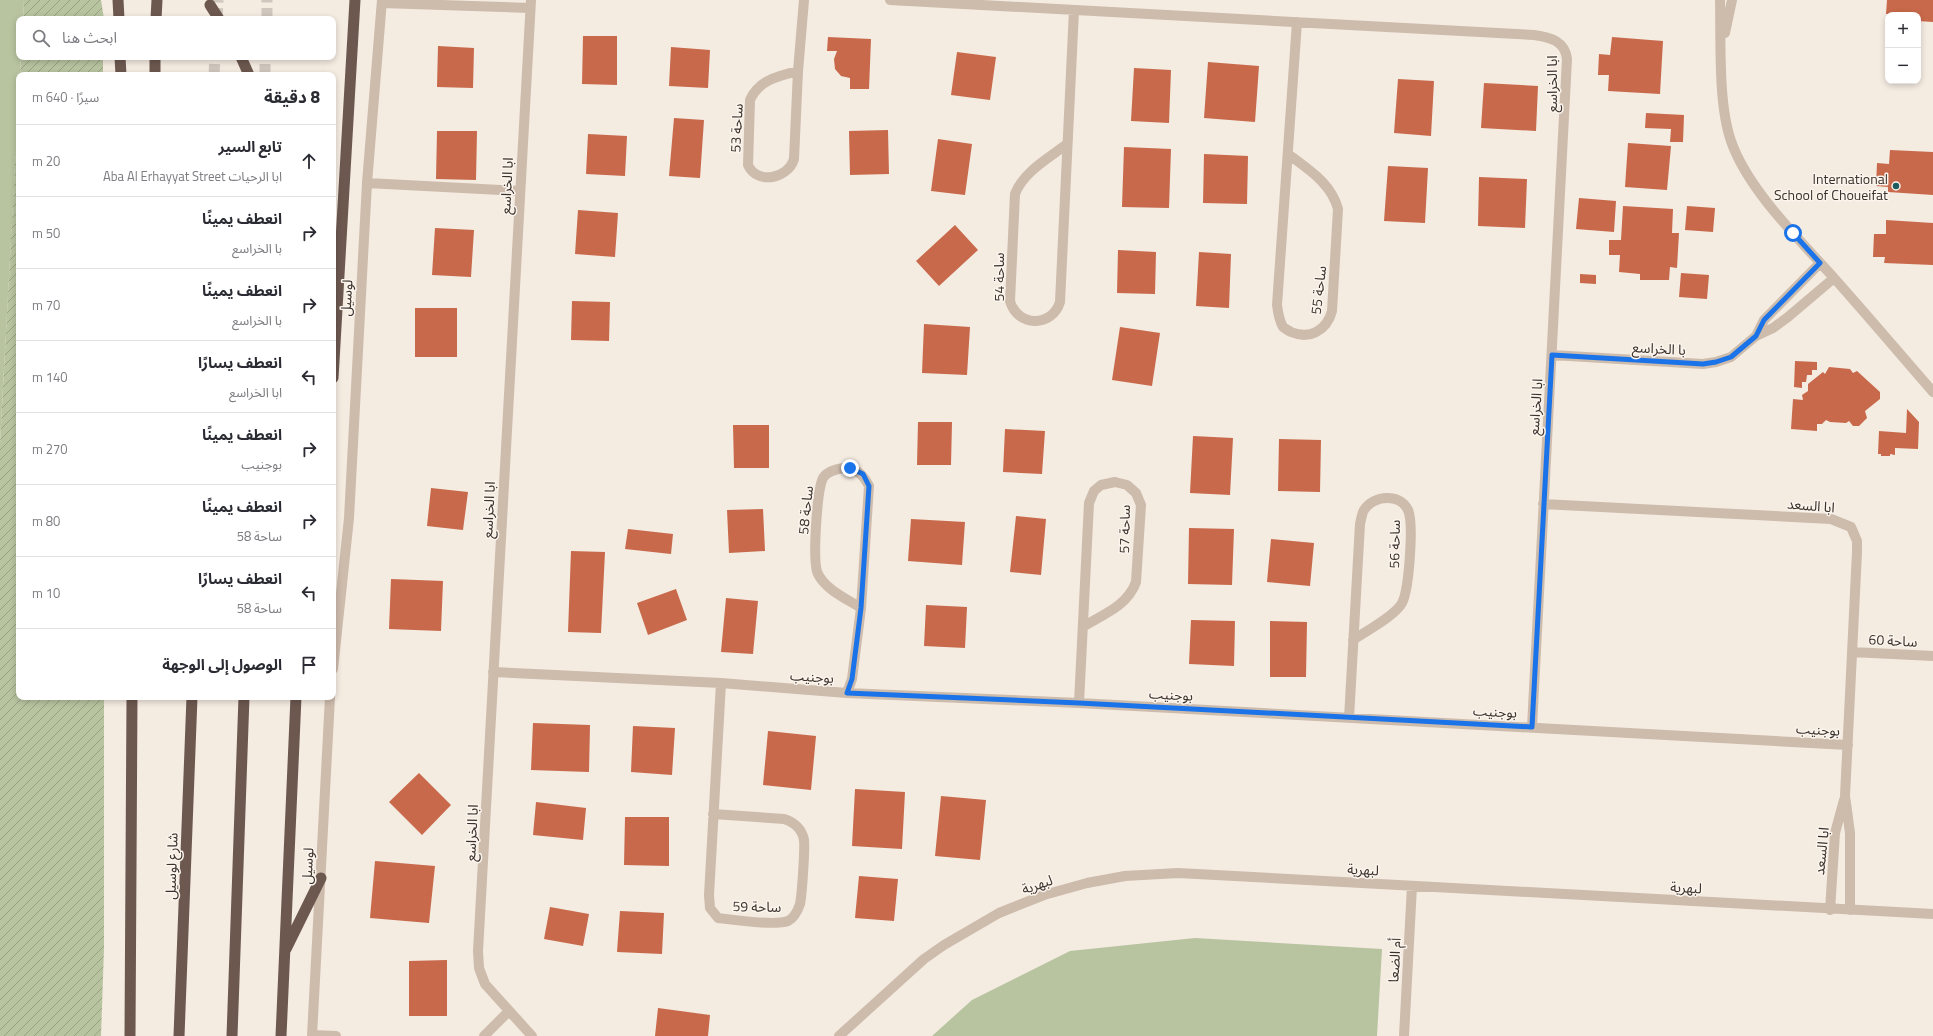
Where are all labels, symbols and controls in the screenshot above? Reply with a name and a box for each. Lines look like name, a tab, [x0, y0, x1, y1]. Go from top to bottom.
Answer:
map controls	[1885, 12, 1921, 84]
button: +	[1885, 12, 1921, 48]
search box	[16, 16, 336, 60]
text: ابحث هنا	[62, 26, 117, 49]
icon: search	[30, 27, 52, 49]
button: −	[1885, 48, 1921, 84]
street label: ابا الخراسع	[1541, 55, 1563, 113]
text: 8 دقيقة	[264, 84, 320, 110]
text: سيرًا · 640 m	[32, 87, 99, 107]
street label: ساحة 53	[724, 103, 748, 153]
text: تابع السير	[219, 135, 282, 158]
icon: ahead	[298, 150, 320, 172]
text: 20 m	[32, 151, 60, 171]
street label: ابا الخراسع	[494, 157, 519, 215]
text: ابا الرحيات Aba Al Erhayyat Street	[103, 166, 282, 186]
place label: International School of Choueifat	[1774, 168, 1888, 205]
marker: International School of Choueifat	[1891, 181, 1901, 191]
text: انعطف يمينًا	[202, 207, 282, 230]
icon: right	[298, 222, 320, 244]
text: 50 m	[32, 223, 60, 243]
route start	[1784, 224, 1802, 242]
text: با الخراسع	[232, 238, 282, 258]
street label: ساحة 54	[988, 253, 1009, 301]
street label: ساحة 55	[1305, 264, 1331, 316]
text: انعطف يمينًا	[202, 279, 282, 302]
street label: لوسيل	[335, 279, 357, 317]
icon: right	[298, 294, 320, 316]
text: 70 m	[32, 295, 60, 315]
text: با الخراسع	[232, 310, 282, 330]
street label: با الخراسع	[1632, 336, 1687, 361]
text: انعطف يسارًا	[198, 351, 282, 374]
icon: left	[298, 366, 320, 388]
text: 140 m	[32, 367, 68, 387]
street label: ابا الخراسع	[1523, 378, 1548, 436]
text: ابا الخراسع	[229, 382, 282, 402]
text: انعطف يمينًا	[202, 423, 282, 446]
icon: right	[298, 438, 320, 460]
text: 270 m	[32, 439, 68, 459]
text: بوجنيب	[241, 454, 282, 474]
route end	[841, 459, 859, 477]
street label: ابا الخراسع	[476, 481, 501, 539]
street label: ساحة 58	[792, 485, 818, 535]
street label: ابا السعد	[1786, 492, 1836, 518]
text: انعطف يمينًا	[202, 495, 282, 518]
street label: ساحة 57	[1113, 504, 1135, 554]
icon: right	[298, 510, 320, 532]
text: 80 m	[32, 511, 60, 531]
street label: ساحة 56	[1383, 519, 1405, 569]
text: ساحة 58	[237, 526, 282, 546]
text: انعطف يسارًا	[198, 567, 282, 590]
icon: left	[298, 582, 320, 604]
text: 10 m	[32, 583, 60, 603]
text: ساحة 58	[237, 598, 282, 618]
street label: ساحة 60	[1868, 628, 1918, 652]
text: الوصول إلى الوجهة	[162, 653, 282, 676]
icon: arrive	[298, 654, 320, 676]
street label: بوجنيب	[789, 664, 835, 688]
street label: بوجنيب	[1149, 682, 1194, 706]
street label: بوجنيب	[1473, 699, 1518, 723]
street label: بوجنيب	[1796, 717, 1841, 741]
street label: ابا الخراسع	[459, 804, 484, 862]
street label: ابا السعد	[1808, 826, 1834, 876]
street label: شارع لوسيل	[159, 832, 184, 900]
street label: لوسيل	[296, 847, 318, 885]
street label: لبهرية	[1347, 858, 1379, 880]
street label: لبهرية	[1019, 869, 1055, 899]
street label: لبهرية	[1670, 876, 1702, 898]
street label: ساحة 59	[732, 895, 782, 917]
street label: أم الضعا	[1382, 937, 1407, 983]

